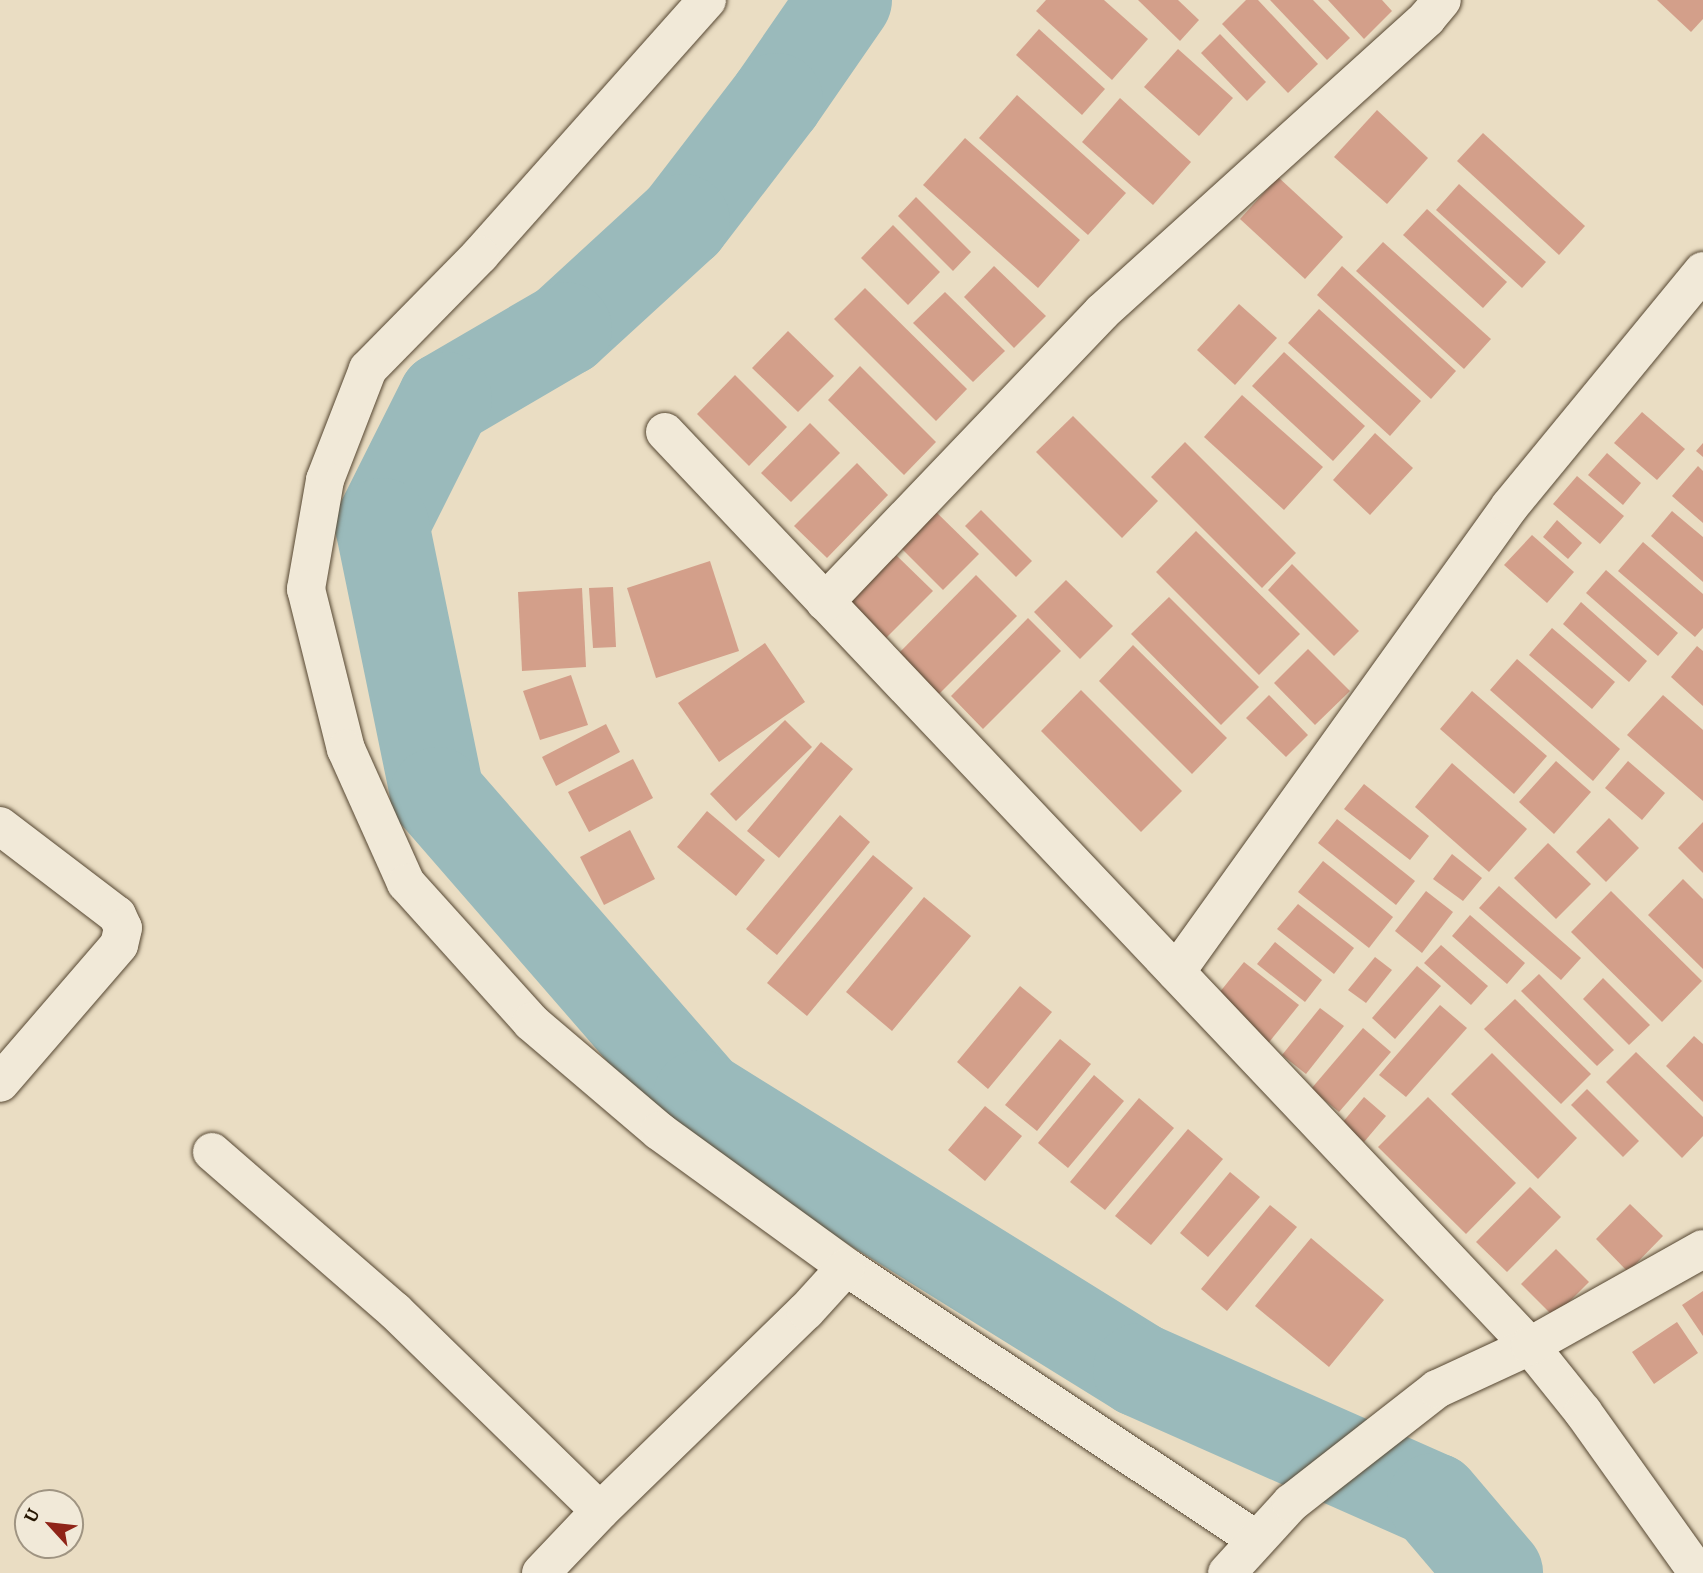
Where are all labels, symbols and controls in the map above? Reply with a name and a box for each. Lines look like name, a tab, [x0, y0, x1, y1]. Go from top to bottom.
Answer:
north arrow	[14, 1489, 84, 1559]
text: U	[18, 1504, 46, 1527]

